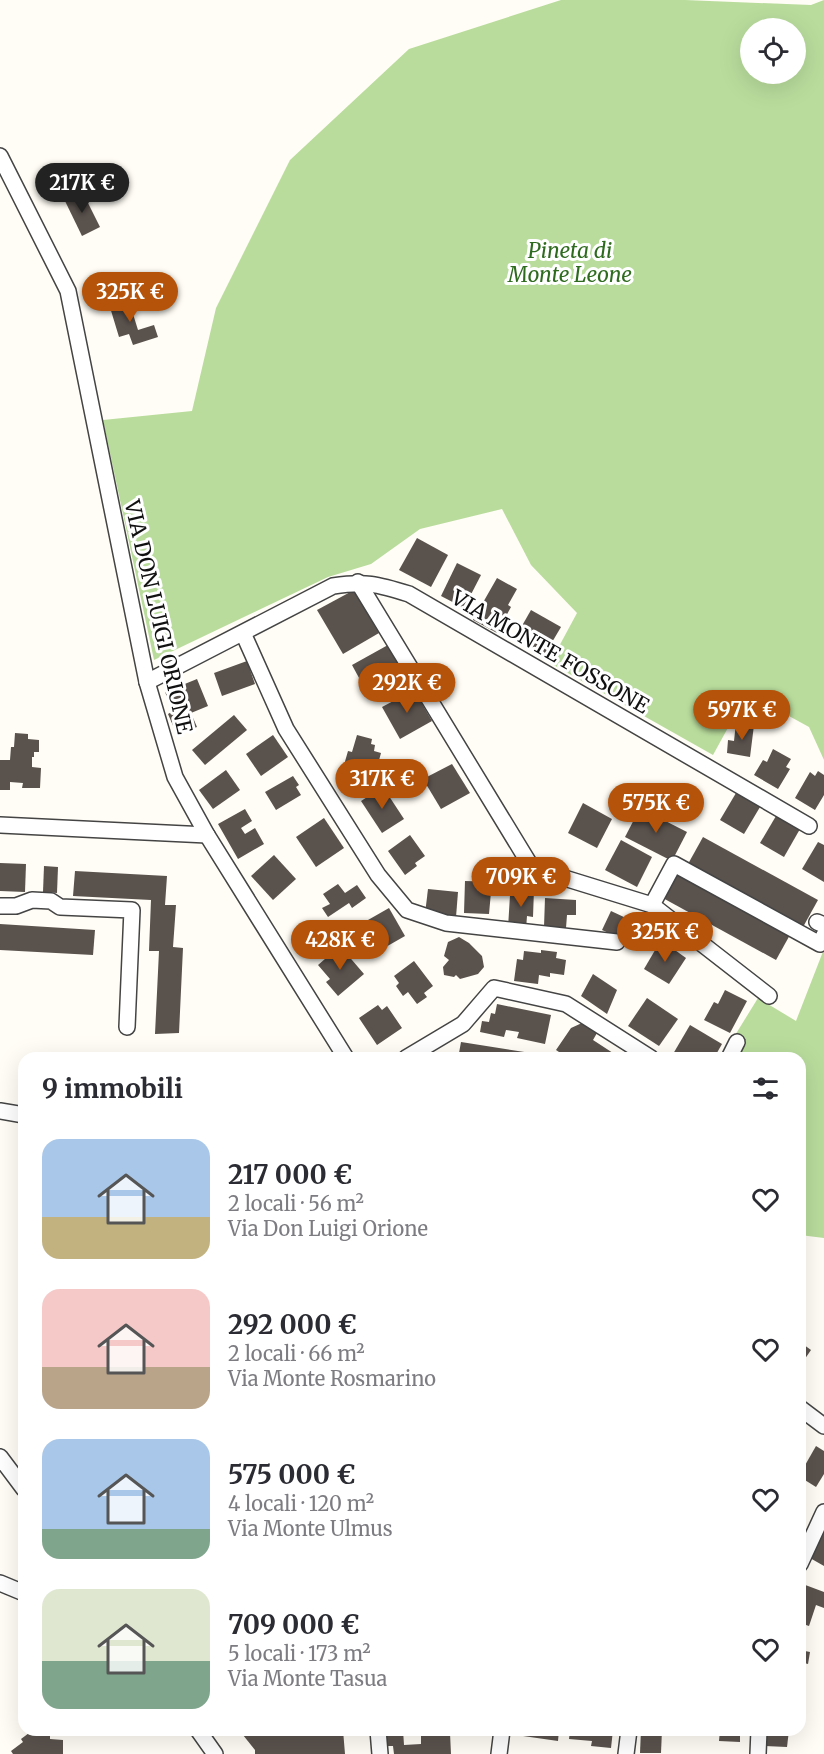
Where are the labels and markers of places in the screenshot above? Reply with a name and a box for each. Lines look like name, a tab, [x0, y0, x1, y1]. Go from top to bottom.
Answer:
pin: 217K €	[33, 163, 131, 214]
pin: 325K €	[81, 272, 179, 323]
pin: 292K €	[358, 663, 456, 714]
pin: 597K €	[693, 690, 791, 741]
pin: 317K €	[333, 759, 431, 810]
pin: 575K €	[607, 783, 705, 834]
pin: 709K €	[472, 857, 570, 908]
pin: 325K €	[616, 912, 714, 963]
pin: 428K €	[291, 920, 389, 971]

